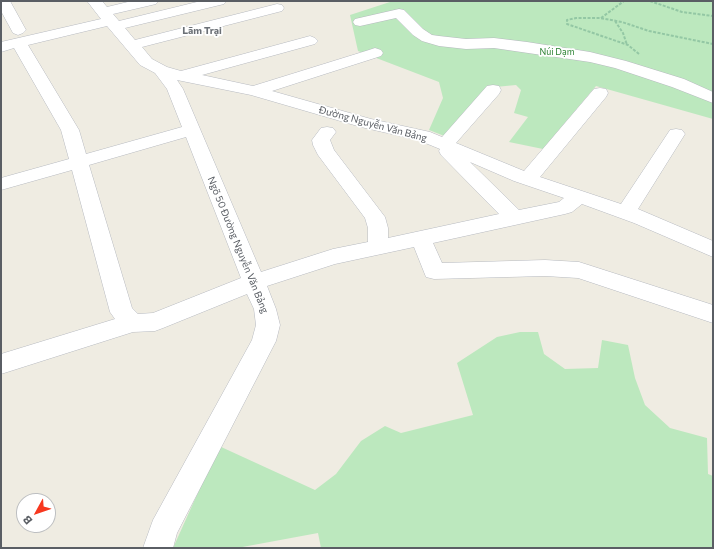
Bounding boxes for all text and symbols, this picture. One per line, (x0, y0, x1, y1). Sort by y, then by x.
district label: Lãm Trại (182, 25, 222, 37)
park label: Núi Dạm (540, 47, 574, 57)
street label: Đường Nguyễn Văn Bảng (318, 104, 428, 144)
street label: Ngõ 50 Đường Nguyễn Văn Bảng (205, 175, 271, 315)
north arrow (16, 493, 56, 533)
text: B (20, 513, 35, 527)

